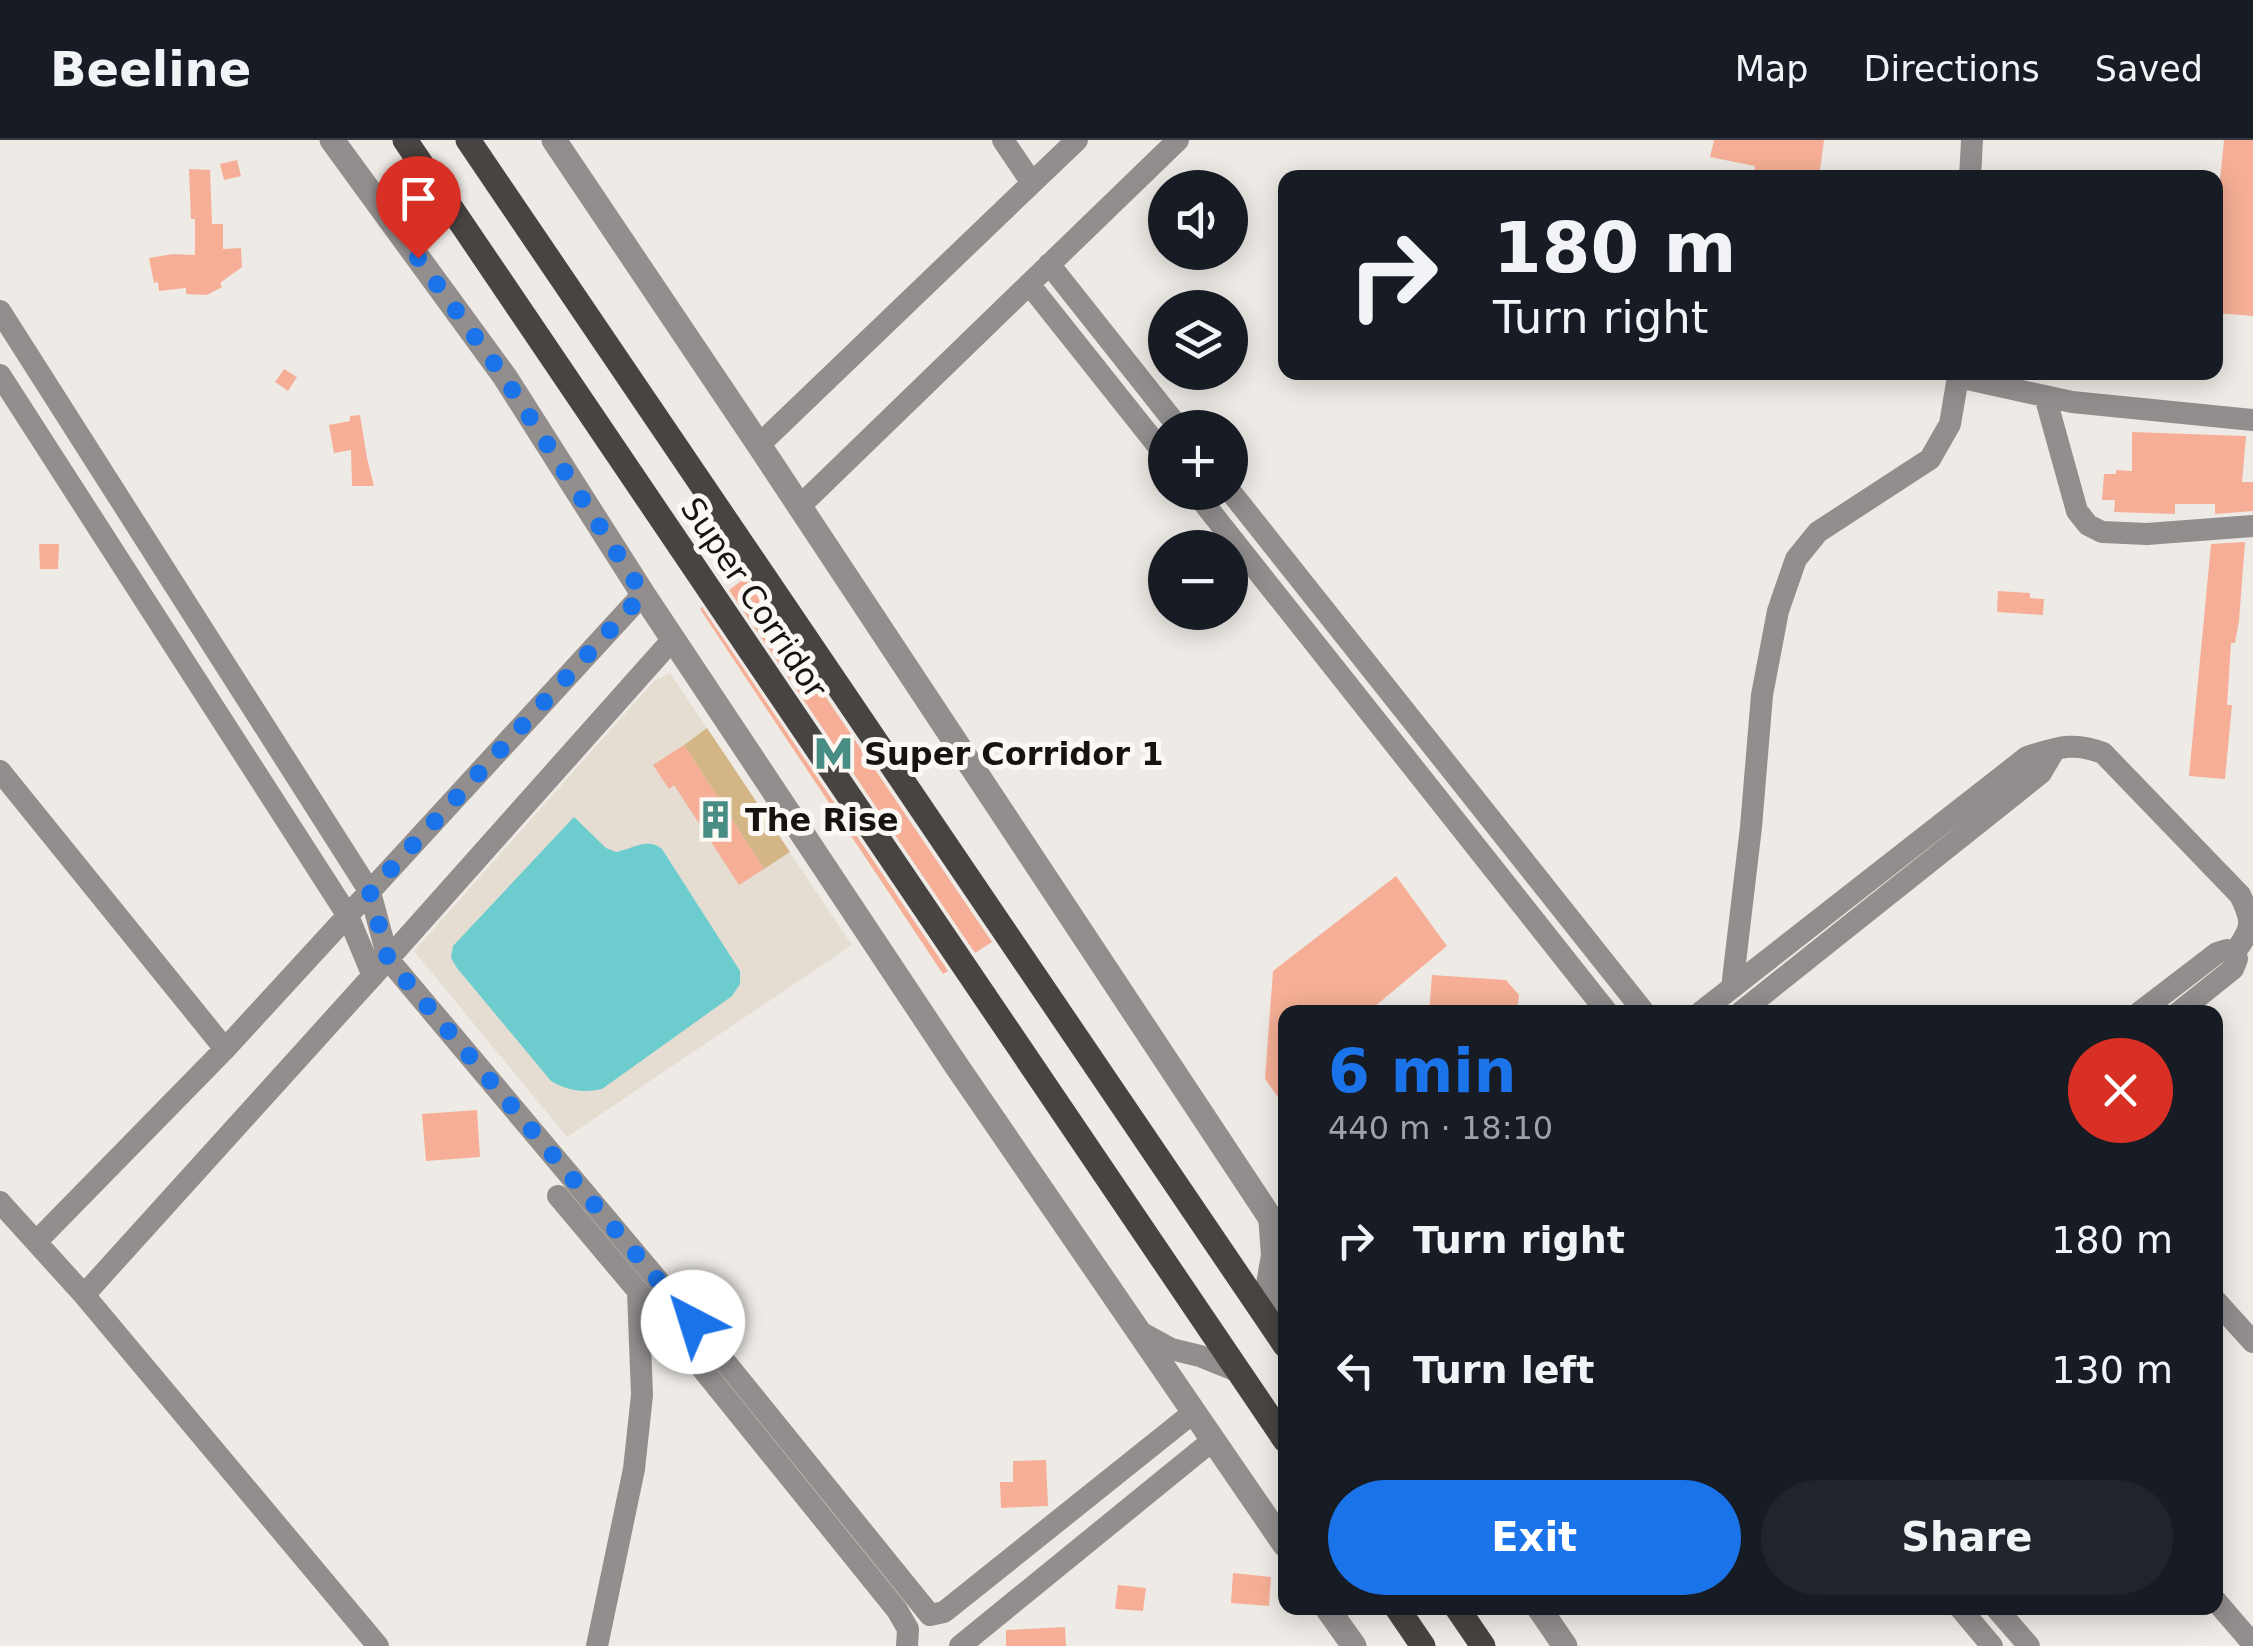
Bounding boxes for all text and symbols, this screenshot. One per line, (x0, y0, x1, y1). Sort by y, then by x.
text: Beeline (50, 41, 251, 97)
text: Map (1735, 49, 1809, 89)
text: Directions (1864, 49, 2040, 89)
text: Saved (2095, 49, 2203, 89)
pin (376, 156, 461, 259)
map controls (1148, 170, 1248, 630)
button: sound (1148, 170, 1248, 270)
icon: arrive (391, 171, 446, 226)
text: 180 m (1493, 207, 1736, 289)
icon: right (1328, 210, 1458, 340)
button: layers (1148, 290, 1248, 390)
text: Turn right (1493, 291, 1708, 344)
button: + (1148, 410, 1248, 510)
street label: Super Corridor (673, 491, 836, 706)
button: − (1148, 530, 1248, 630)
metro station icon: Super Corridor 1 (813, 733, 855, 775)
place label: Super Corridor 1 (864, 735, 1163, 773)
building icon: The Rise (694, 799, 736, 841)
place label: The Rise (745, 801, 899, 839)
text: 6 min (1328, 1036, 1516, 1106)
button: close (2068, 1038, 2173, 1143)
text: 440 m · 18:10 (1328, 1109, 1553, 1147)
icon: right (1328, 1213, 1383, 1268)
text: Turn right (1413, 1218, 1625, 1262)
text: 180 m (2051, 1218, 2173, 1262)
position arrow (641, 1270, 745, 1374)
icon: left (1328, 1343, 1383, 1398)
text: Turn left (1413, 1348, 1594, 1392)
text: 130 m (2051, 1348, 2173, 1392)
button: Exit (1328, 1480, 1741, 1595)
button: Share (1761, 1480, 2173, 1595)

